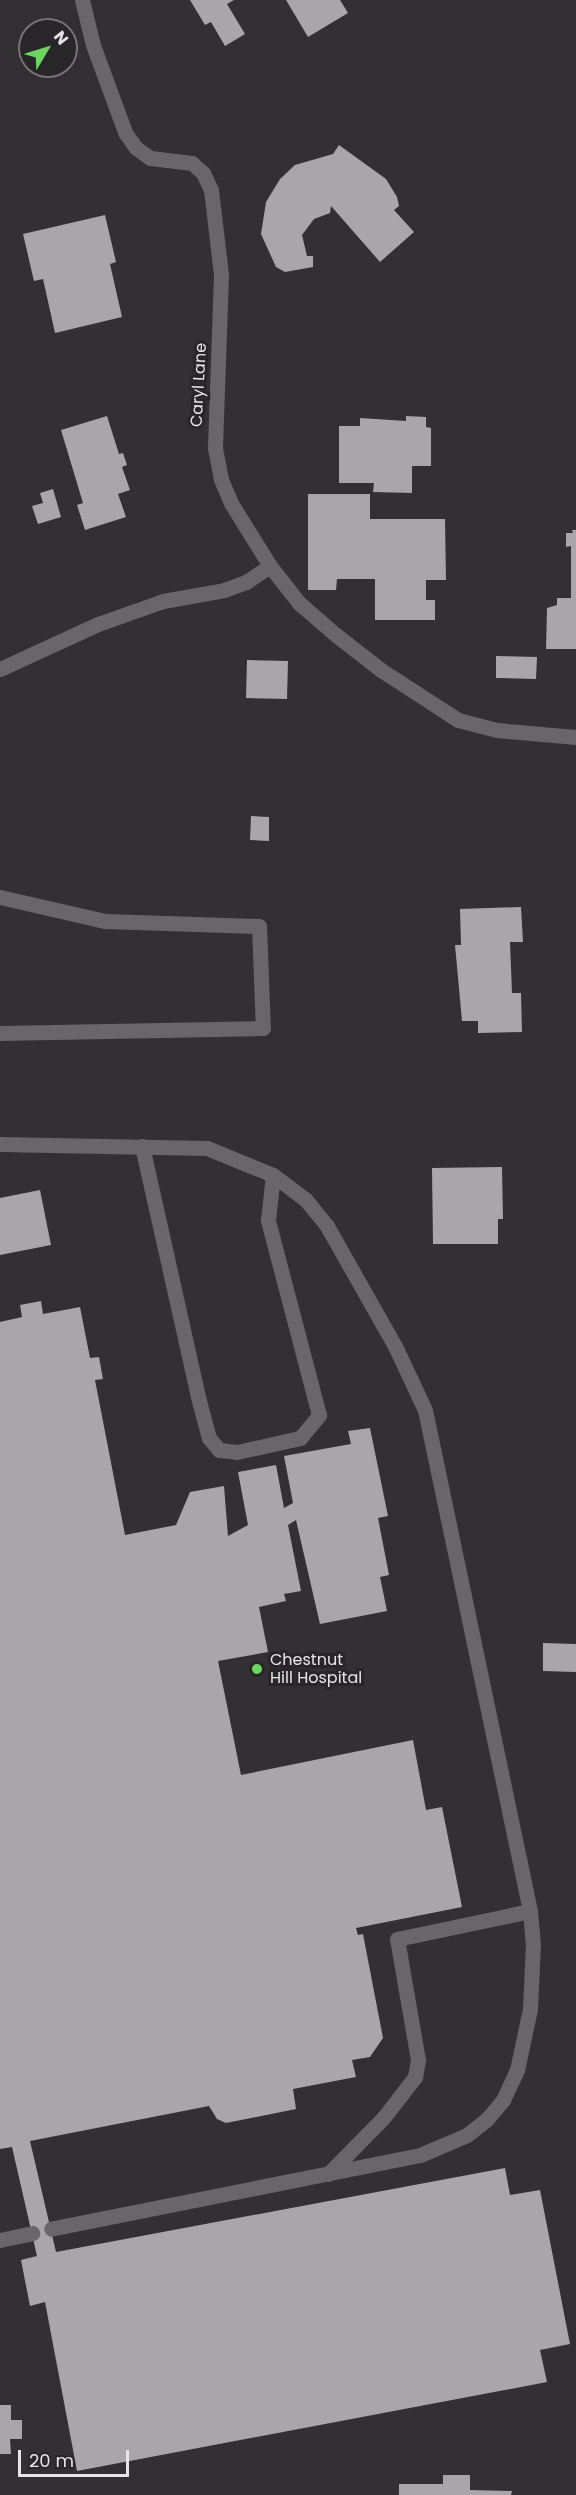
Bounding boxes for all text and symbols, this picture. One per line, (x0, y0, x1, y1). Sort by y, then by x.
north arrow (18, 18, 78, 78)
text: N (48, 26, 74, 50)
street label: Caryl Lane (187, 342, 211, 428)
place label: Chestnut Hill Hospital (270, 1650, 362, 1688)
marker: Chestnut Hill Hospital (248, 1660, 266, 1678)
scale bar (21, 2438, 132, 2476)
text: 20 m (29, 2448, 74, 2473)

